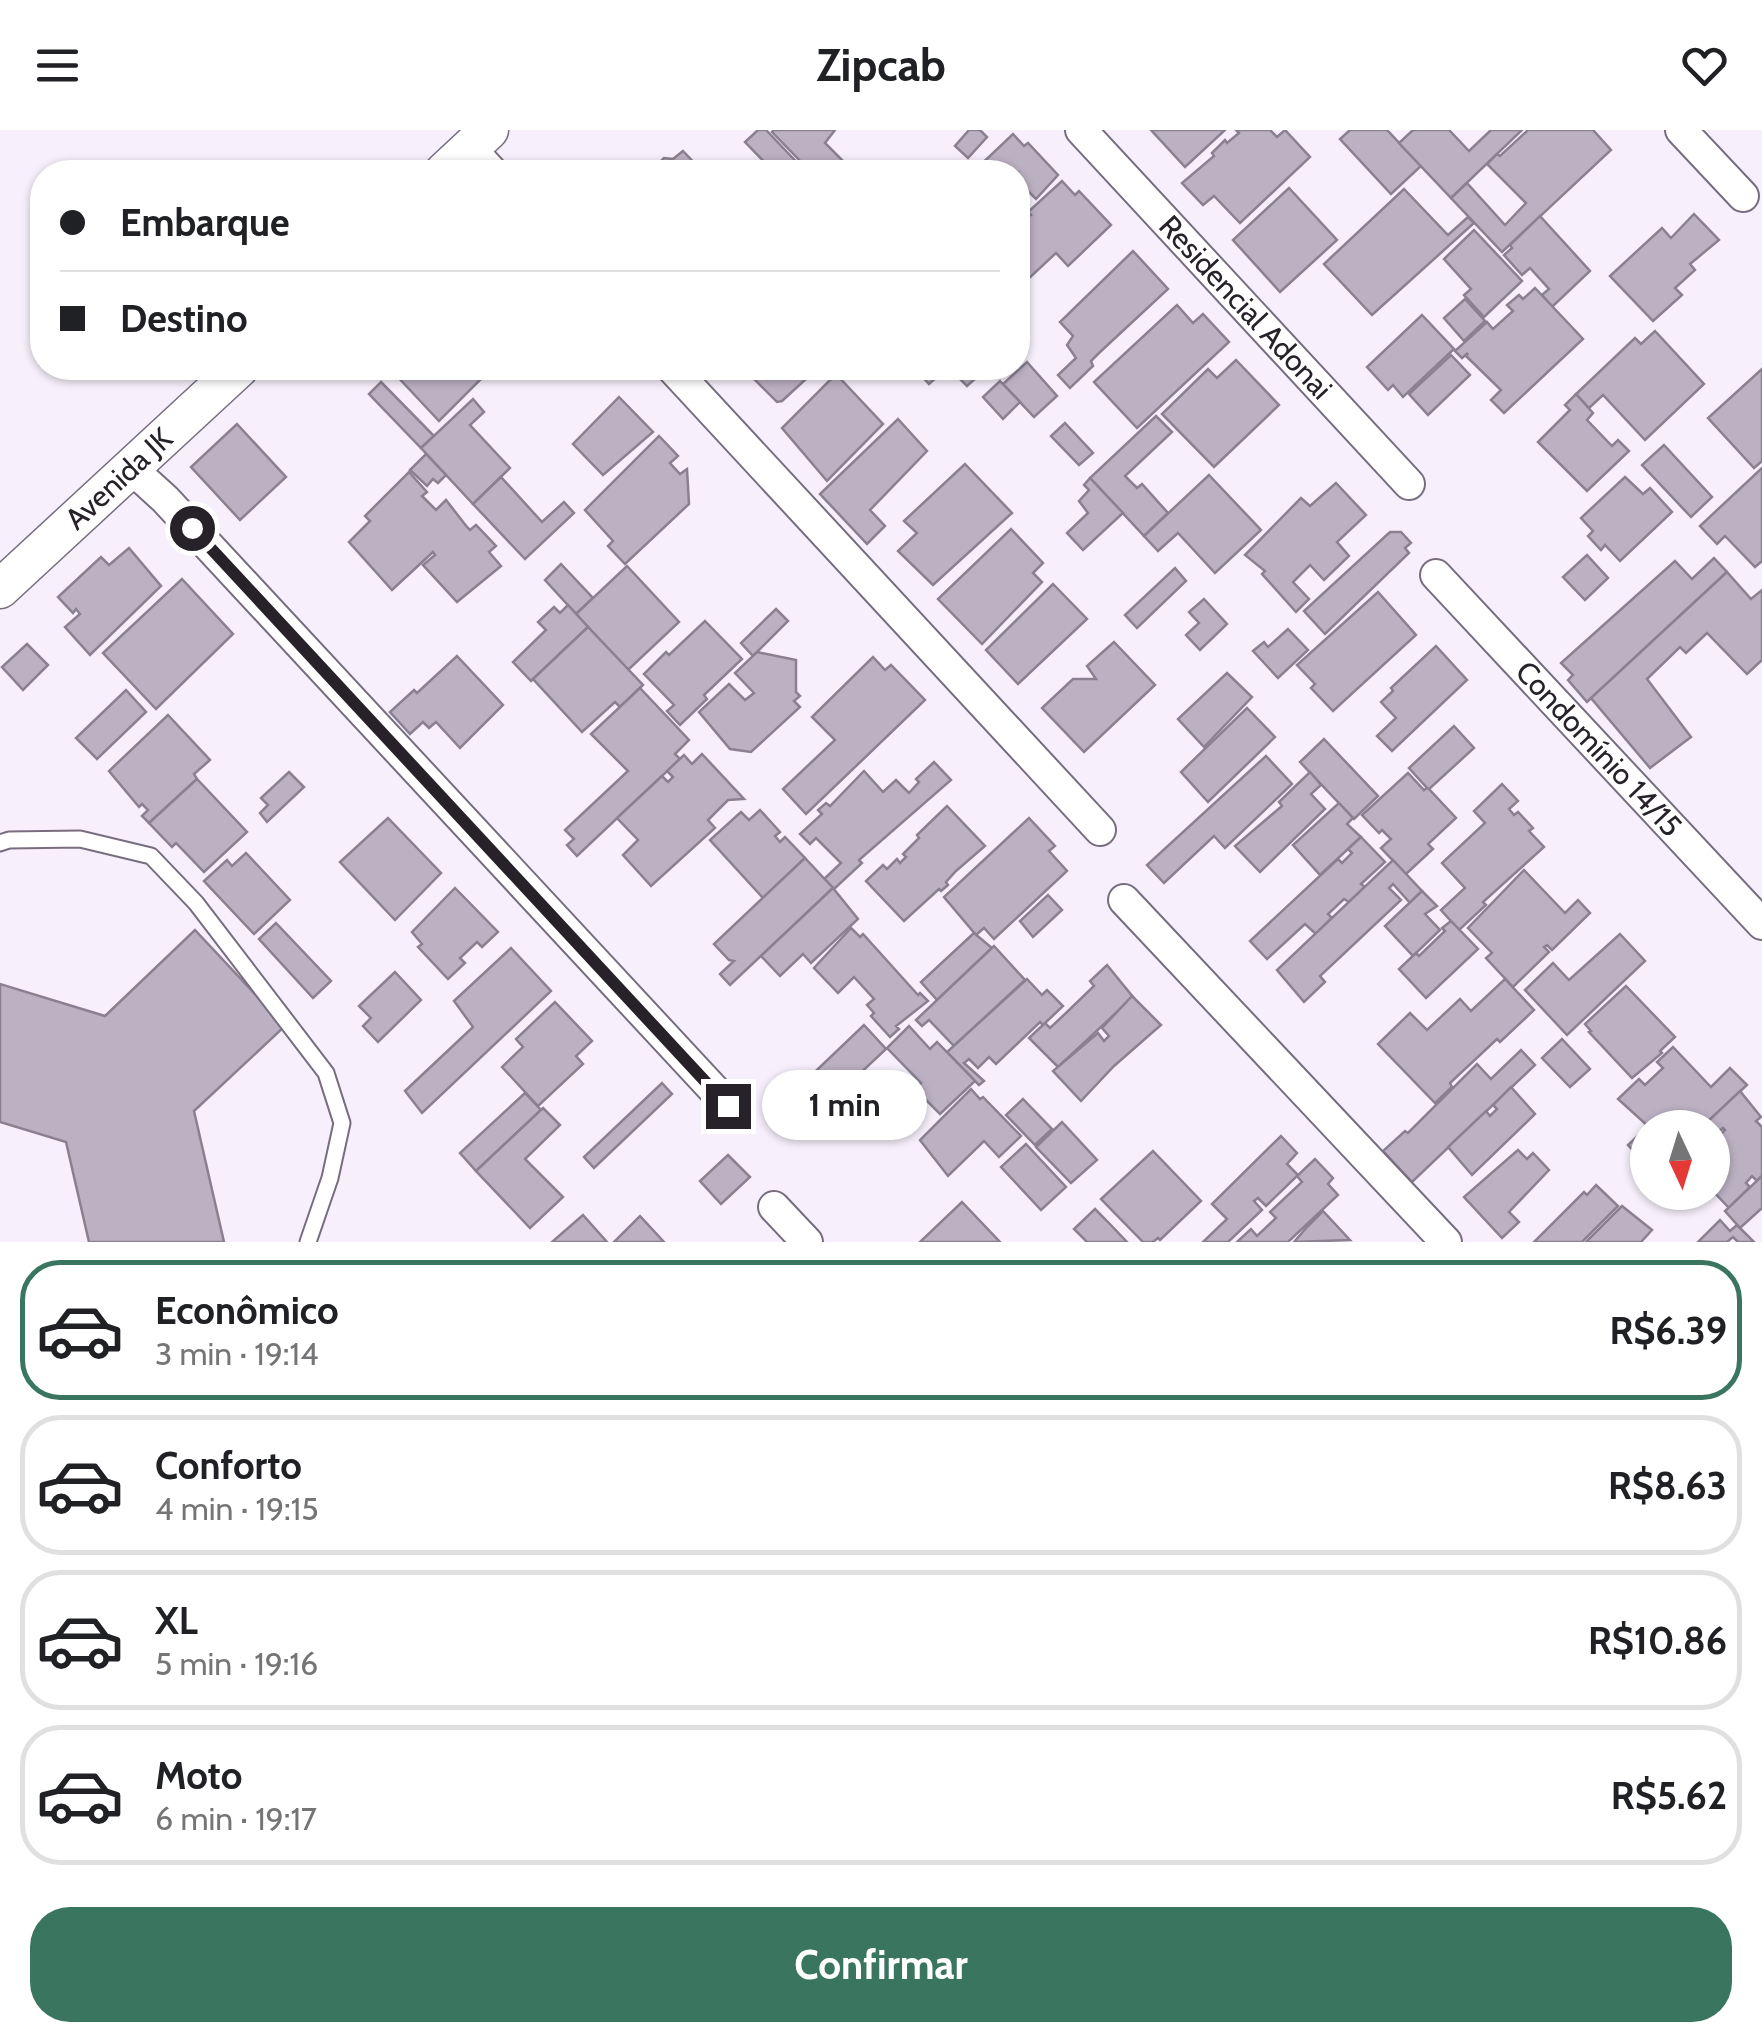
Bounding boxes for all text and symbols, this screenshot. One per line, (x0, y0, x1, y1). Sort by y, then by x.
icon: menu (30, 38, 85, 93)
text: Zipcab (816, 38, 946, 92)
icon: heart (1677, 38, 1732, 93)
text: Embarque (120, 199, 290, 246)
street label: Residencial Adonai (1152, 207, 1340, 407)
text: Destino (120, 295, 248, 342)
street label: Avenida JK (57, 420, 180, 537)
route start (170, 506, 215, 551)
street label: Condomínio 14/15 (1508, 653, 1690, 844)
callout: 1 min (763, 1071, 928, 1141)
route end (706, 1084, 751, 1129)
text: 1 min (808, 1085, 881, 1124)
north arrow (1630, 1110, 1730, 1210)
map controls (1630, 1110, 1730, 1210)
icon: car (35, 1285, 125, 1375)
text: Econômico (155, 1287, 339, 1334)
text: R$6.39 (1610, 1307, 1727, 1354)
text: 3 min · 19:14 (155, 1334, 318, 1373)
icon: car (35, 1440, 125, 1530)
text: Conforto (155, 1442, 302, 1489)
text: R$8.63 (1608, 1462, 1727, 1509)
text: 4 min · 19:15 (155, 1489, 318, 1528)
icon: car (35, 1595, 125, 1685)
text: XL (155, 1597, 198, 1644)
text: R$10.86 (1588, 1617, 1727, 1664)
text: 5 min · 19:16 (155, 1644, 318, 1683)
icon: car (35, 1750, 125, 1840)
text: Moto (155, 1752, 242, 1799)
text: R$5.62 (1611, 1772, 1727, 1819)
text: 6 min · 19:17 (155, 1799, 317, 1838)
button: Confirmar (30, 1907, 1732, 2022)

